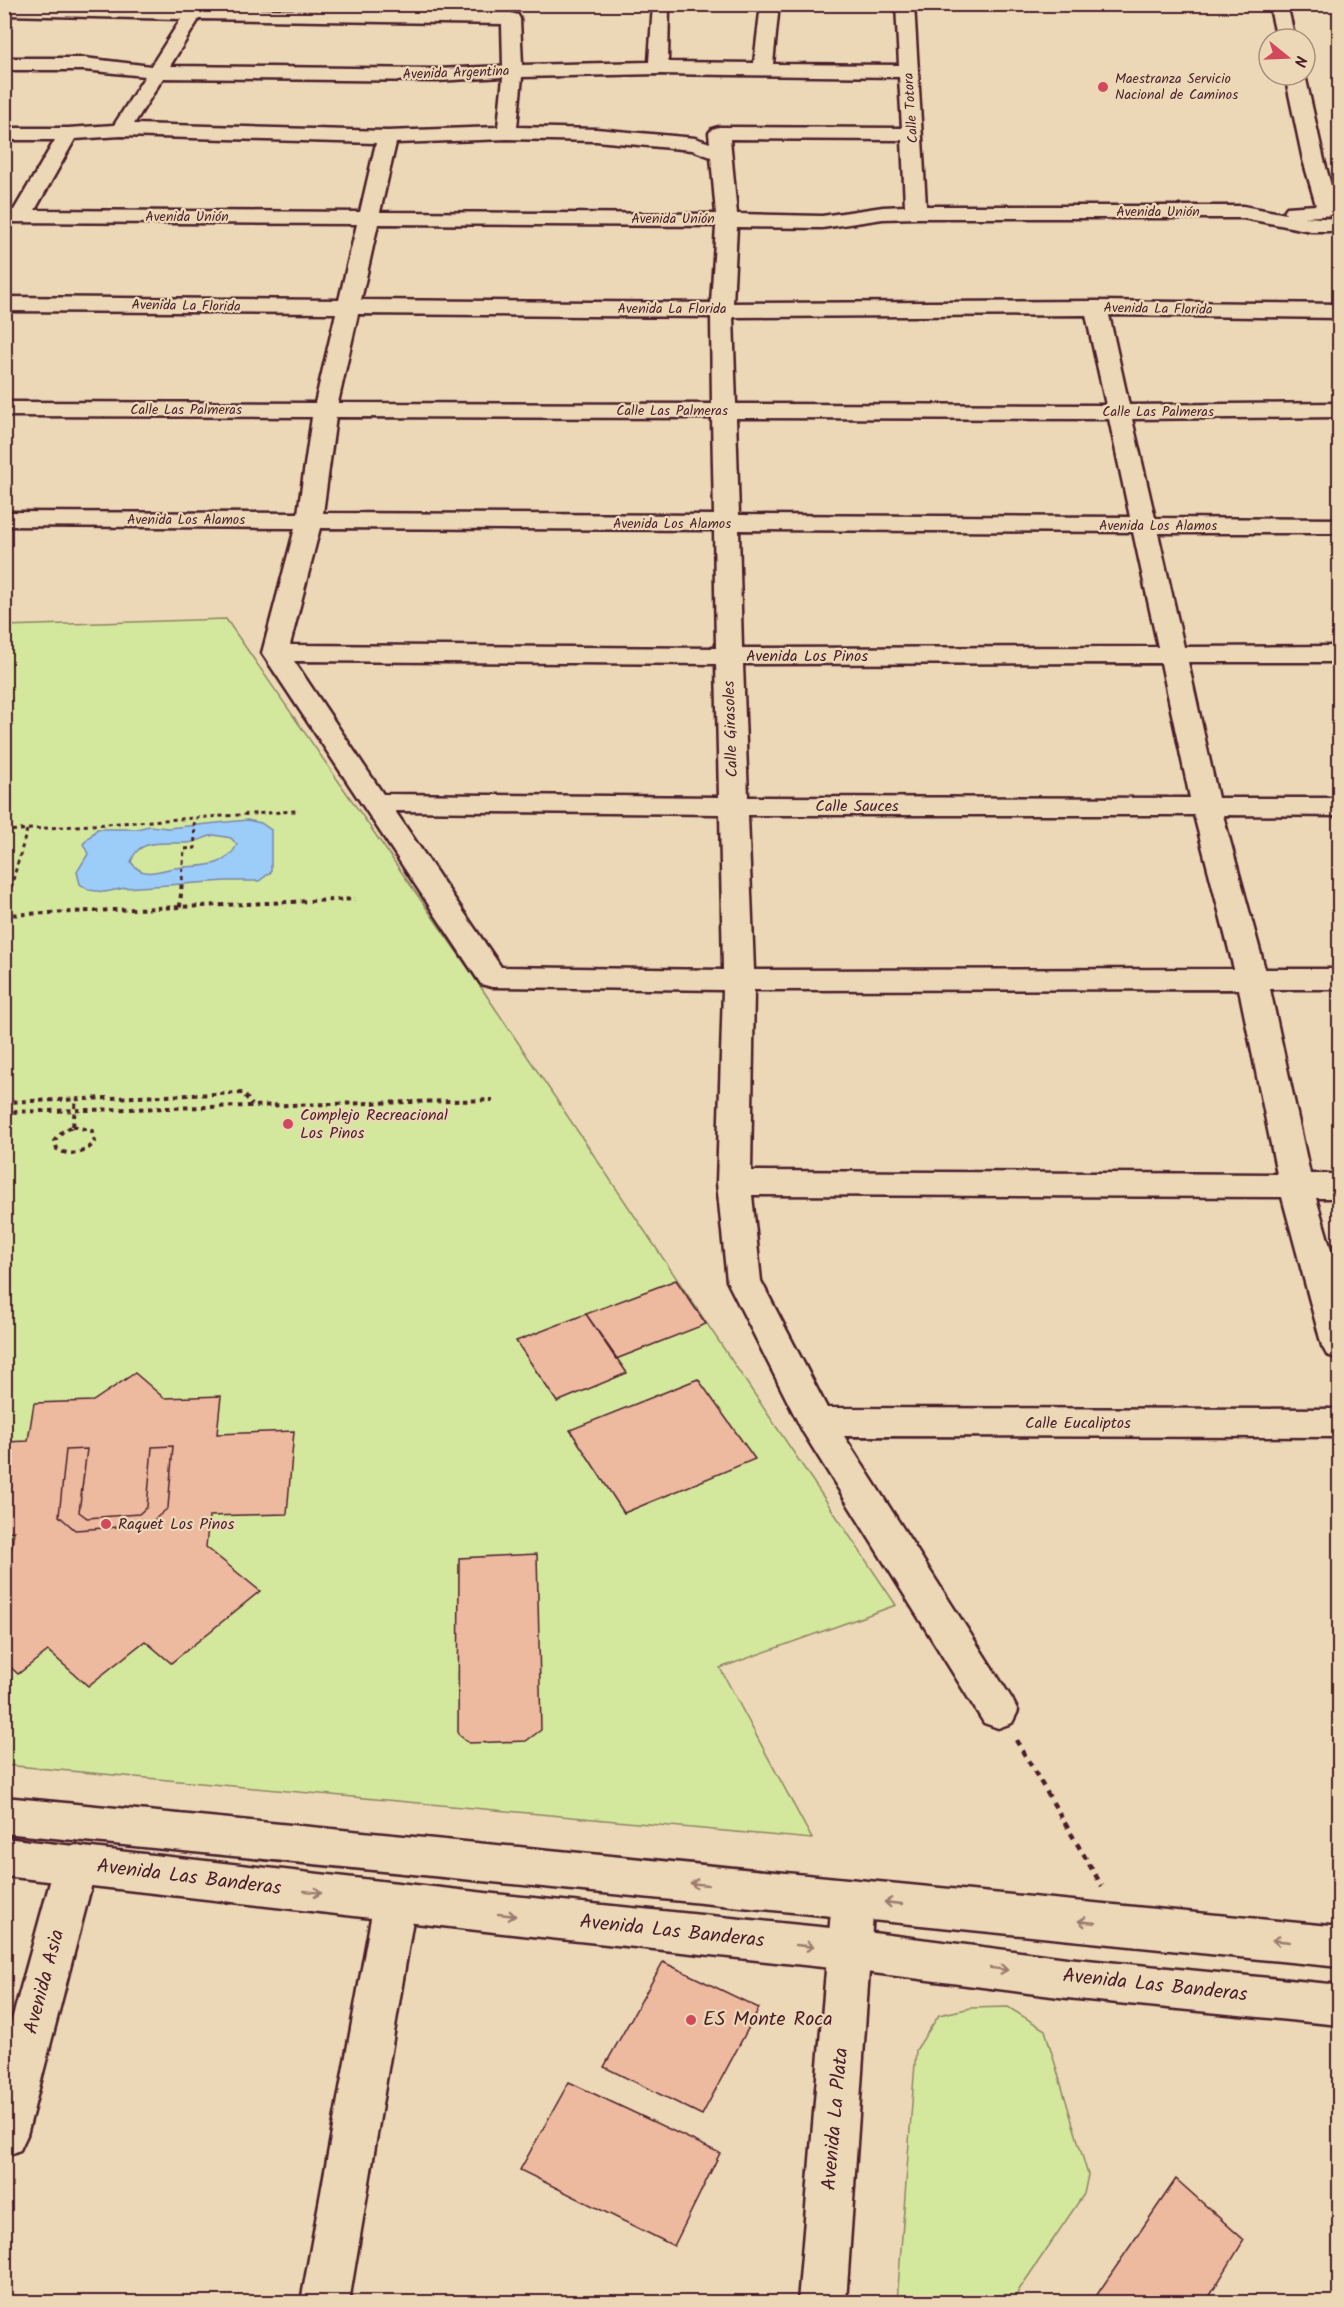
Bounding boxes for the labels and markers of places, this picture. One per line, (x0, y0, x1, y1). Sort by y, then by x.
place label: Maestranza Servicio Nacional de Caminos (1115, 68, 1238, 106)
marker: Maestranza Servicio Nacional de Caminos (1096, 80, 1110, 94)
place label: Complejo Recreacional Los Pinos (300, 1103, 448, 1146)
marker: Complejo Recreacional Los Pinos (281, 1117, 295, 1131)
place label: Raquet Los Pinos (118, 1512, 234, 1537)
marker: Raquet Los Pinos (99, 1517, 113, 1531)
place label: ES Monte Roca (703, 2004, 833, 2036)
marker: ES Monte Roca (684, 2013, 698, 2027)

